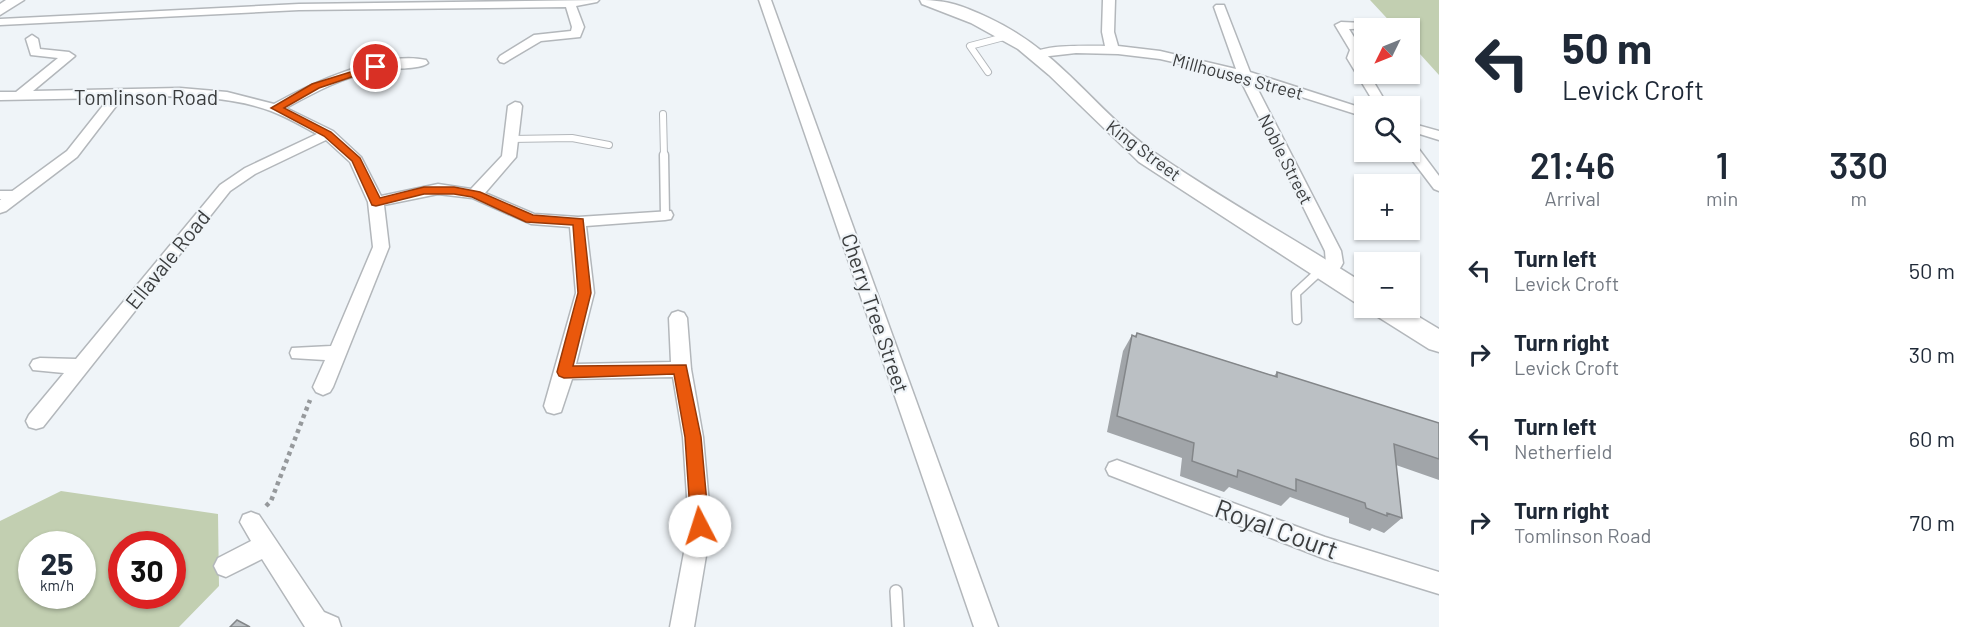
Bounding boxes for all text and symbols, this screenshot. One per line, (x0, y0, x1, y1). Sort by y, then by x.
north arrow (1354, 18, 1420, 84)
map controls (1354, 18, 1420, 318)
text: 50 m (1562, 22, 1652, 72)
icon: left (1463, 24, 1541, 102)
pin (350, 41, 401, 92)
street label: Millhouses Street (1170, 48, 1306, 104)
icon: arrive (359, 50, 392, 83)
text: Levick Croft (1562, 73, 1704, 105)
street label: Tomlinson Road (74, 84, 218, 109)
button: search (1354, 96, 1420, 162)
street label: Noble Street (1254, 110, 1318, 208)
street label: King Street (1102, 115, 1186, 185)
text: 21:46 (1530, 143, 1615, 186)
text: 1 (1716, 143, 1729, 186)
text: 330 (1829, 143, 1888, 186)
button: + (1354, 174, 1420, 240)
text: Arrival (1545, 186, 1600, 210)
text: min (1706, 186, 1738, 210)
text: m (1850, 186, 1867, 210)
street label: Ellavale Road (119, 204, 215, 314)
street label: Cherry Tree Street (837, 230, 915, 396)
text: Turn left (1514, 245, 1597, 271)
button: − (1354, 252, 1420, 318)
icon: left (1463, 254, 1496, 287)
text: 50 m (1909, 257, 1955, 283)
text: Levick Croft (1514, 271, 1619, 295)
text: Turn right (1514, 329, 1609, 355)
icon: right (1463, 338, 1496, 371)
text: 30 m (1909, 341, 1955, 367)
text: Levick Croft (1514, 355, 1619, 379)
text: Turn left (1514, 413, 1597, 439)
icon: left (1463, 422, 1496, 455)
text: 60 m (1909, 425, 1955, 451)
text: Netherfield (1514, 439, 1612, 463)
street label: Royal Court (1211, 491, 1343, 565)
position arrow (668, 494, 732, 558)
text: Turn right (1514, 497, 1609, 523)
icon: right (1463, 506, 1496, 539)
text: 70 m (1910, 509, 1955, 535)
text: Tomlinson Road (1514, 523, 1651, 547)
speed limit sign: 30 (108, 531, 186, 609)
text: 25 (41, 545, 73, 581)
text: km/h (40, 576, 74, 594)

